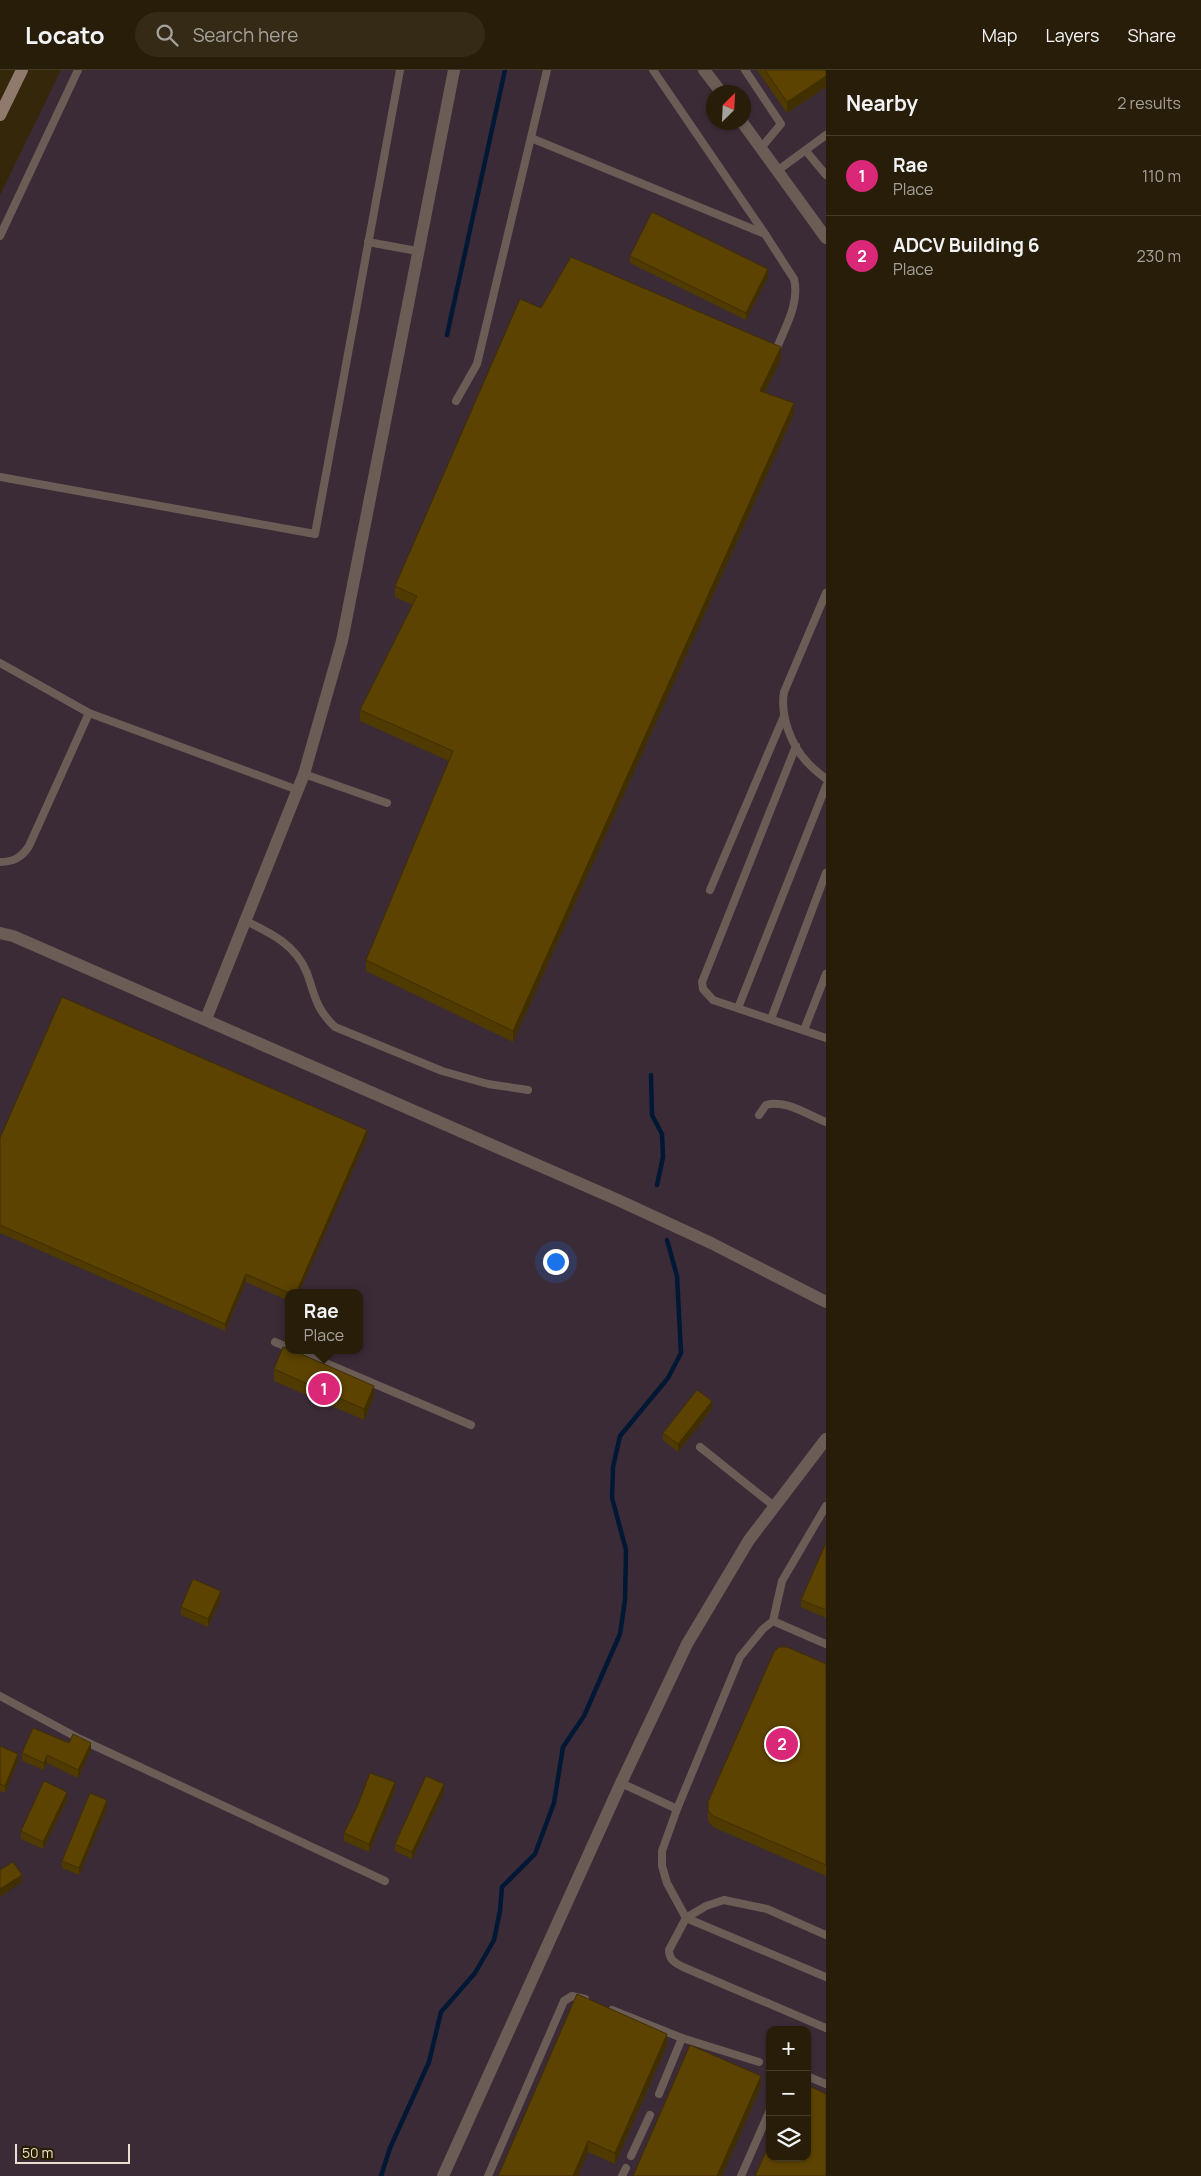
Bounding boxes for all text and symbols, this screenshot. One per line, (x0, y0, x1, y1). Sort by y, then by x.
search box (135, 12, 485, 57)
text: Locato (25, 18, 105, 51)
icon: search (153, 21, 181, 49)
text: Search here (193, 22, 298, 48)
text: Map (982, 23, 1017, 47)
text: Layers (1045, 23, 1099, 47)
text: Share (1127, 23, 1176, 47)
north arrow (706, 85, 751, 130)
text: Nearby (846, 89, 918, 117)
text: 2 results (1117, 92, 1181, 114)
text: Rae (893, 152, 928, 178)
text: 1 (858, 165, 866, 187)
text: 110 m (1142, 165, 1181, 187)
text: Place (893, 178, 933, 200)
text: ADCV Building 6 (893, 232, 1039, 258)
text: 2 (857, 245, 867, 267)
text: 230 m (1137, 245, 1181, 267)
text: Place (893, 258, 933, 280)
your location (543, 1249, 569, 1275)
popup (285, 1289, 363, 1354)
text: Rae (304, 1298, 339, 1324)
text: Place (304, 1324, 344, 1346)
pin: 1 (308, 1370, 340, 1408)
pin: 2 (766, 1725, 798, 1763)
map controls (766, 2026, 811, 2161)
button: + (766, 2026, 811, 2071)
button: − (766, 2071, 811, 2116)
button: layers (766, 2116, 811, 2161)
scale bar (15, 2141, 130, 2164)
text: 50 m (22, 2143, 53, 2162)

